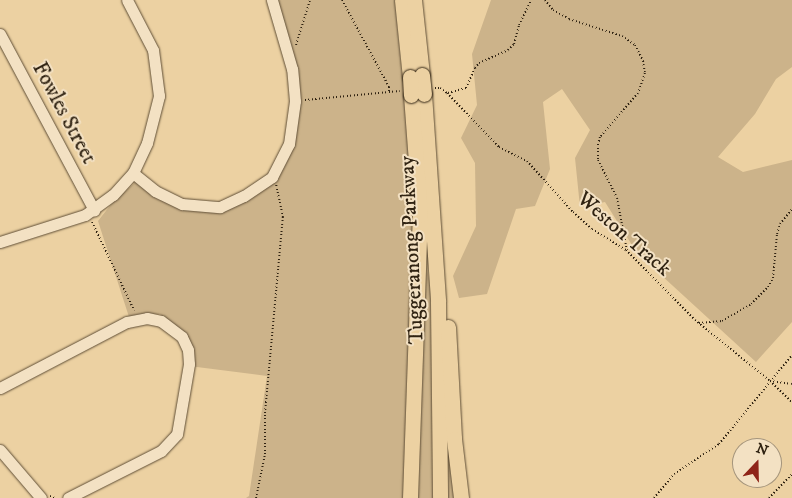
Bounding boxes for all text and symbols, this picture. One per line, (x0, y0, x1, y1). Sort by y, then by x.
street label: Fowles Street (27, 58, 101, 168)
street label: Tuggeranong Parkway (394, 155, 430, 345)
street label: Weston Track (572, 186, 676, 282)
north arrow (732, 438, 782, 488)
text: N (753, 439, 771, 460)

